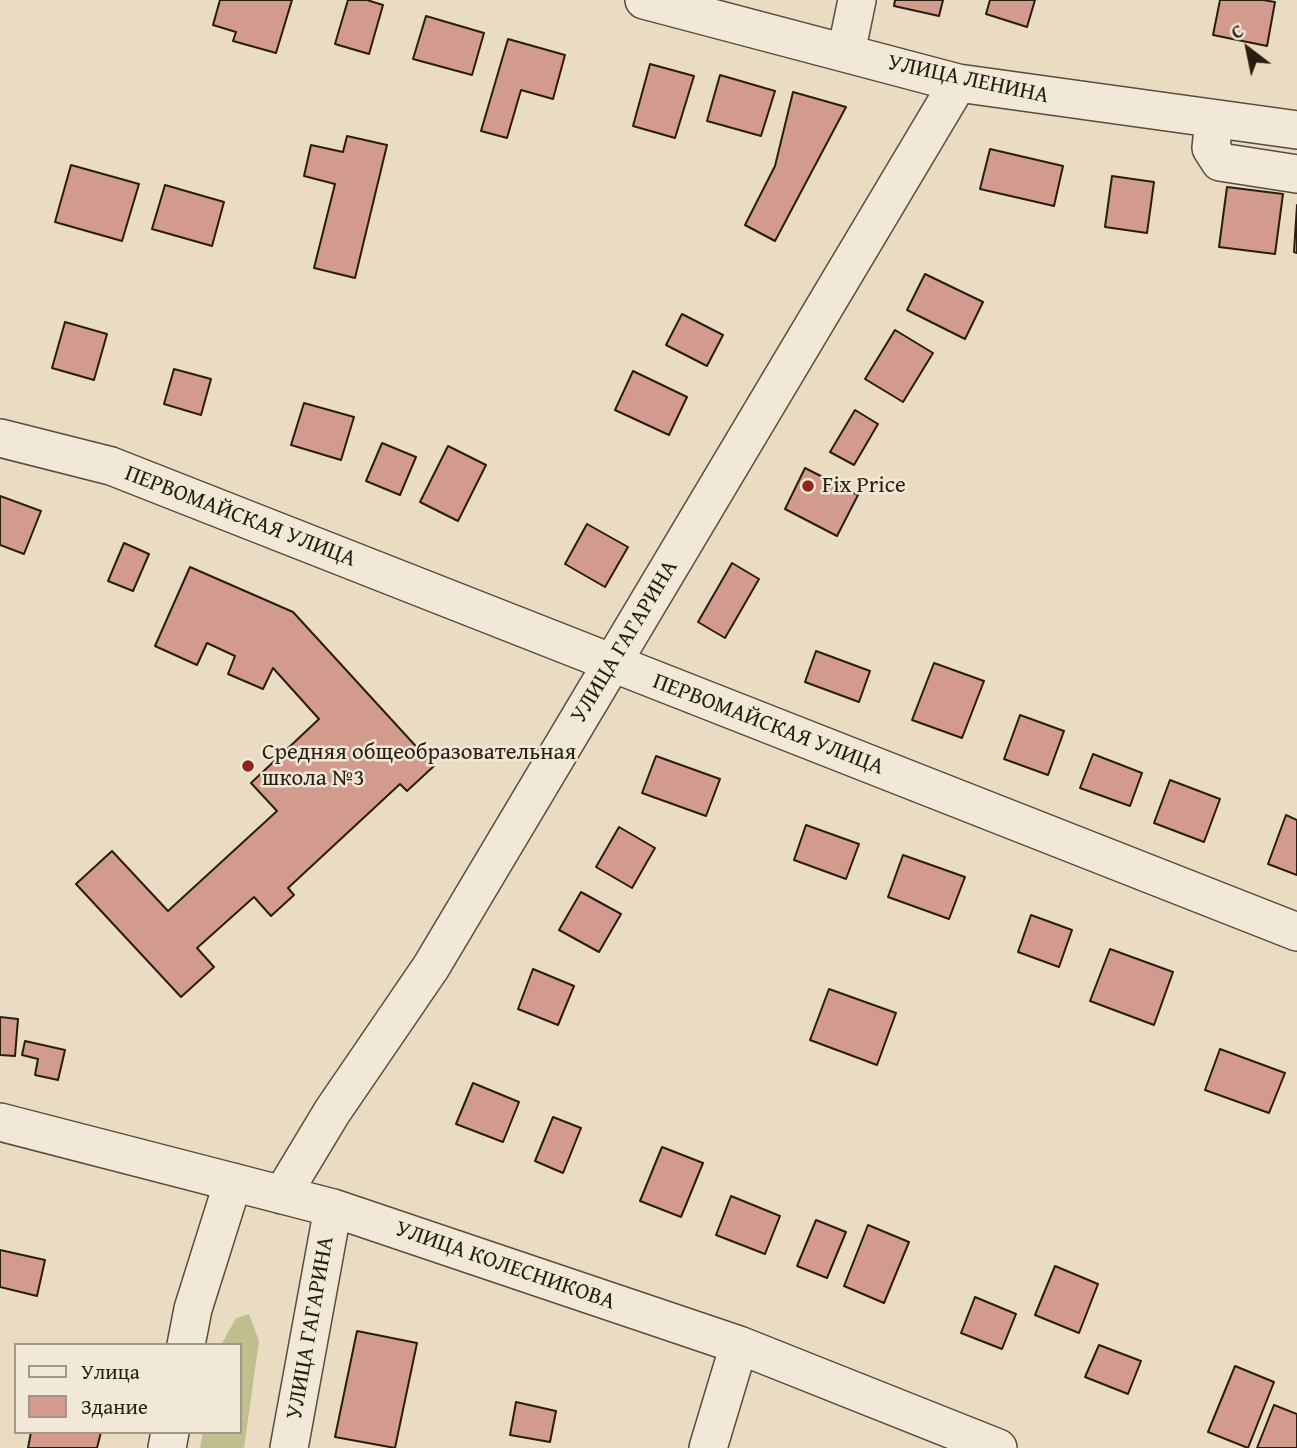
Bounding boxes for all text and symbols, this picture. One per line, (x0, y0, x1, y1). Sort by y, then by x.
north arrow (1213, 14, 1283, 84)
text: С (1225, 16, 1249, 46)
street label: УЛИЦА ЛЕНИНА (885, 49, 1051, 111)
street label: ПЕРВОМАЙСКАЯ УЛИЦА (121, 460, 359, 574)
place label: Fix Price (822, 472, 906, 500)
marker: Fix Price (800, 478, 816, 494)
street label: УЛИЦА ГАГАРИНА (565, 555, 685, 729)
street label: ПЕРВОМАЙСКАЯ УЛИЦА (649, 668, 887, 782)
place label: Средняя общеобразовательная школа №3 (262, 739, 576, 793)
marker: Средняя общеобразовательная школа №3 (240, 758, 256, 774)
street label: УЛИЦА КОЛЕСНИКОВА (391, 1215, 619, 1317)
street label: УЛИЦА ГАГАРИНА (281, 1234, 341, 1422)
legend (14, 1343, 242, 1434)
text: Улица (81, 1356, 140, 1387)
text: Здание (81, 1391, 148, 1422)

